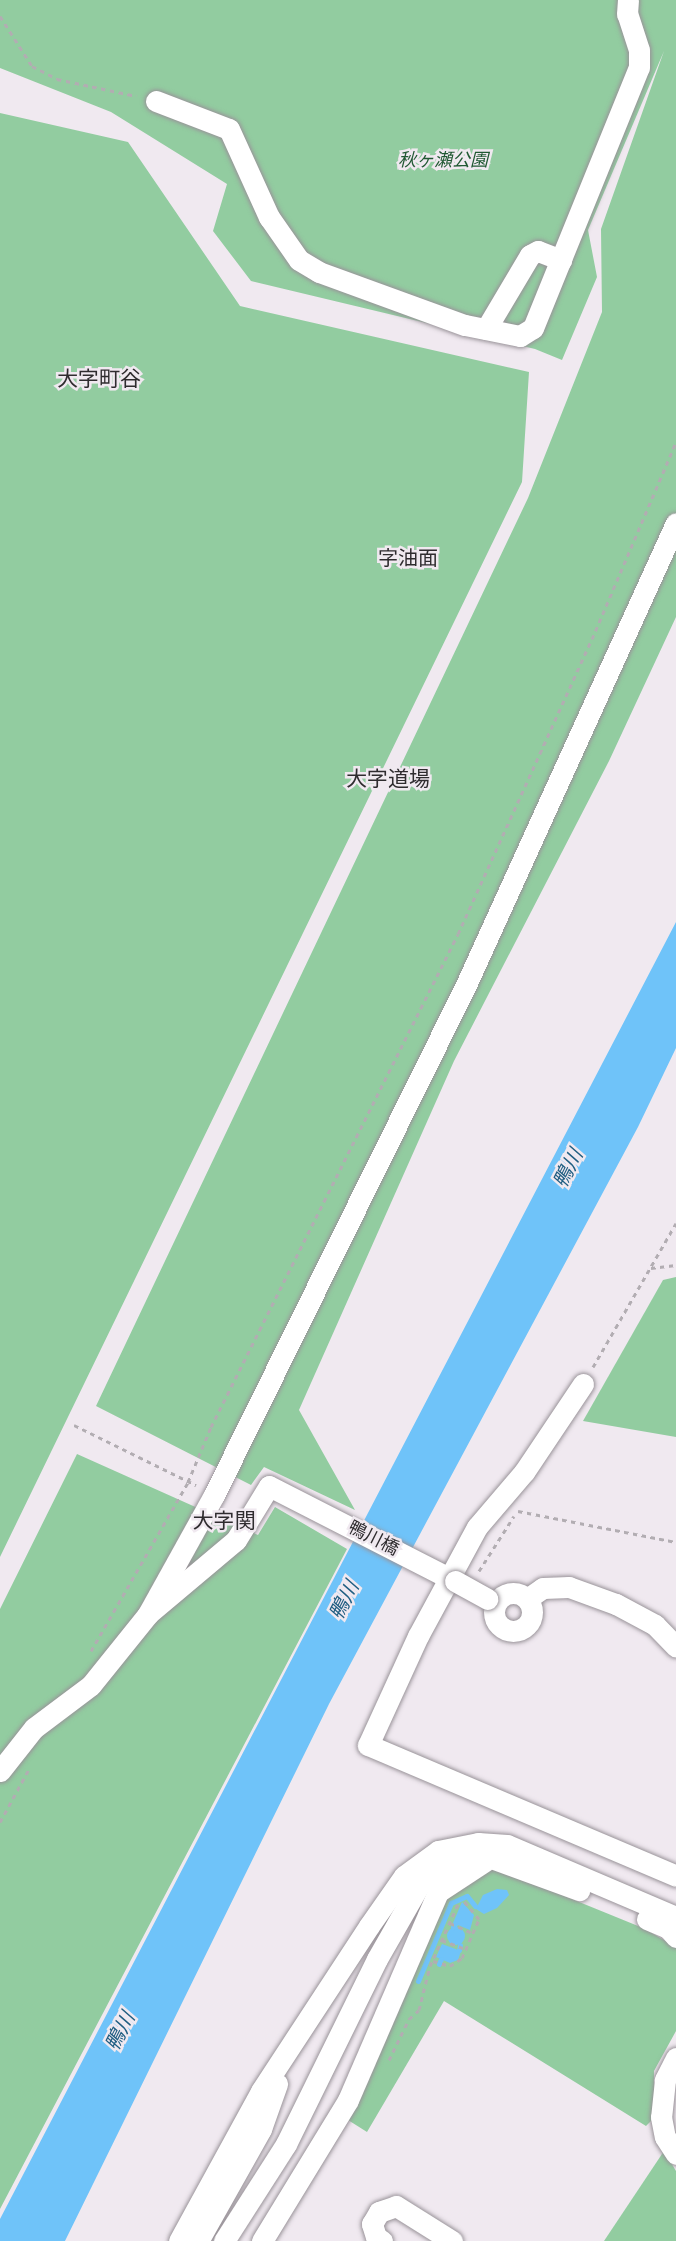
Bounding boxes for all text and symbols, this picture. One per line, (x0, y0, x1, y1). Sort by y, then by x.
park label: 秋ヶ瀬公園 (398, 150, 488, 172)
district label: 大字町谷 (57, 367, 141, 393)
district label: 字油面 (378, 547, 438, 571)
district label: 大字道場 (346, 767, 430, 793)
water label: 鴨川 (549, 1146, 589, 1192)
district label: 大字関 (193, 1509, 255, 1535)
street label: 鴨川橋 (344, 1517, 402, 1561)
water label: 鴨川 (325, 1578, 365, 1624)
water label: 鴨川 (101, 2009, 141, 2055)

